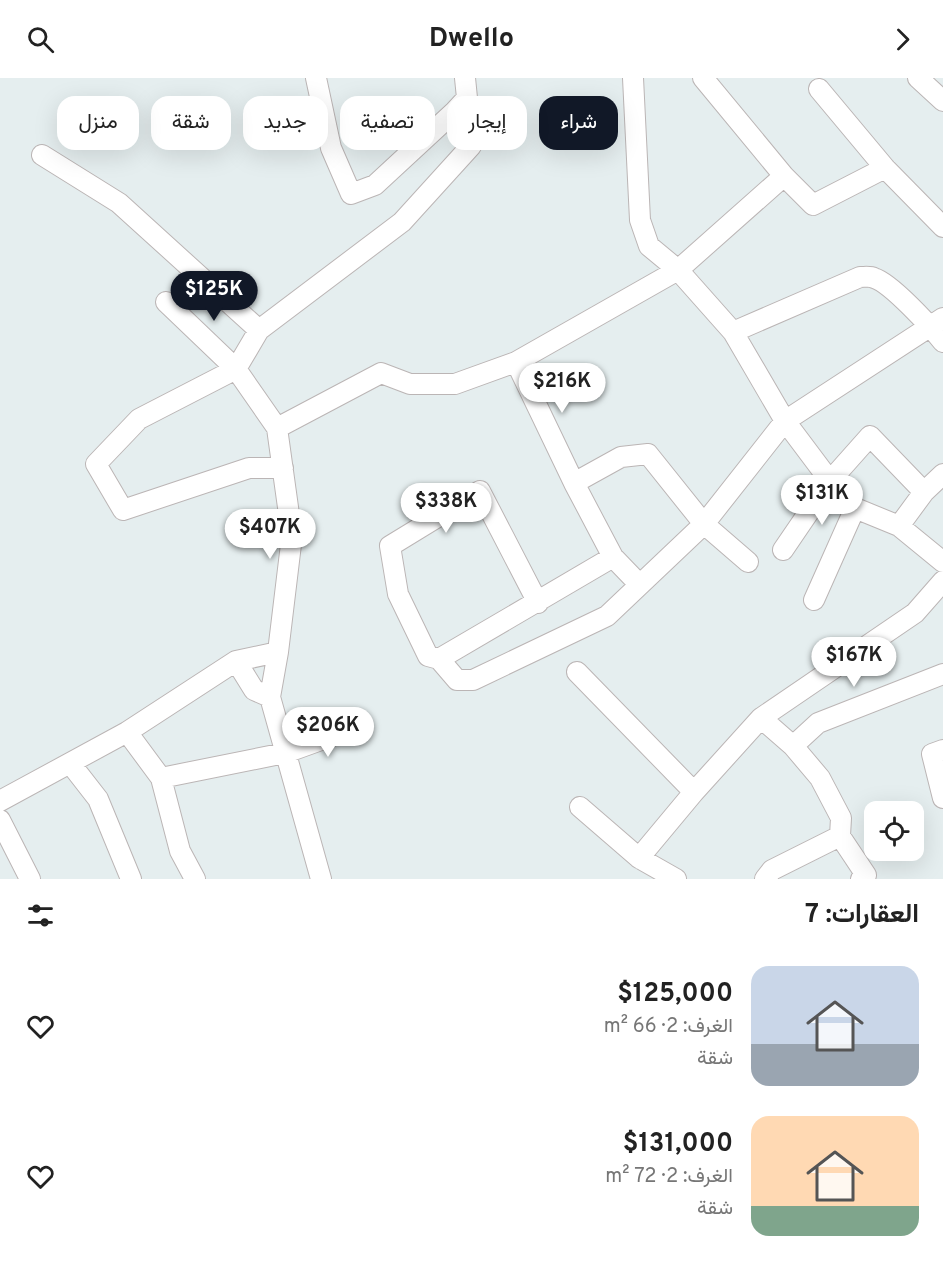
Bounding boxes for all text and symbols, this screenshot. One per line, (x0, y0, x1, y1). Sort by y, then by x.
text: Dwello (429, 22, 514, 56)
icon: search (24, 23, 57, 56)
icon: forward (886, 23, 919, 56)
chip: منزل (57, 96, 139, 150)
chip: شقة (151, 96, 231, 150)
chip: جديد (243, 96, 328, 150)
chip: تصفية (340, 96, 435, 150)
chip: إيجار (447, 96, 527, 150)
chip: شراء (539, 96, 618, 150)
pin: $125K (172, 271, 256, 322)
text: $125K (185, 277, 243, 303)
pin: $216K (520, 363, 604, 414)
text: $216K (533, 369, 591, 395)
pin: $131K (780, 475, 864, 526)
text: $131K (795, 481, 849, 507)
pin: $338K (404, 483, 488, 534)
text: $338K (415, 489, 477, 515)
pin: $407K (228, 509, 312, 560)
text: $407K (239, 515, 301, 541)
pin: $167K (812, 637, 896, 688)
text: $167K (825, 643, 883, 669)
pin: $206K (286, 707, 370, 758)
text: $206K (296, 713, 360, 739)
map controls (864, 801, 924, 861)
button: locate (864, 801, 924, 861)
icon: filters (24, 899, 57, 932)
text: العقارات: 7 (805, 899, 919, 932)
text: $125,000 (617, 978, 733, 1011)
icon: home (799, 990, 871, 1062)
icon: heart (24, 1010, 57, 1043)
text: الغرف: 2 · 66 m² (604, 1014, 733, 1040)
text: شقة (697, 1046, 733, 1072)
text: $131,000 (623, 1128, 733, 1161)
icon: home (799, 1140, 871, 1212)
icon: heart (24, 1160, 57, 1193)
text: الغرف: 2 · 72 m² (605, 1164, 733, 1190)
text: شقة (697, 1196, 733, 1222)

